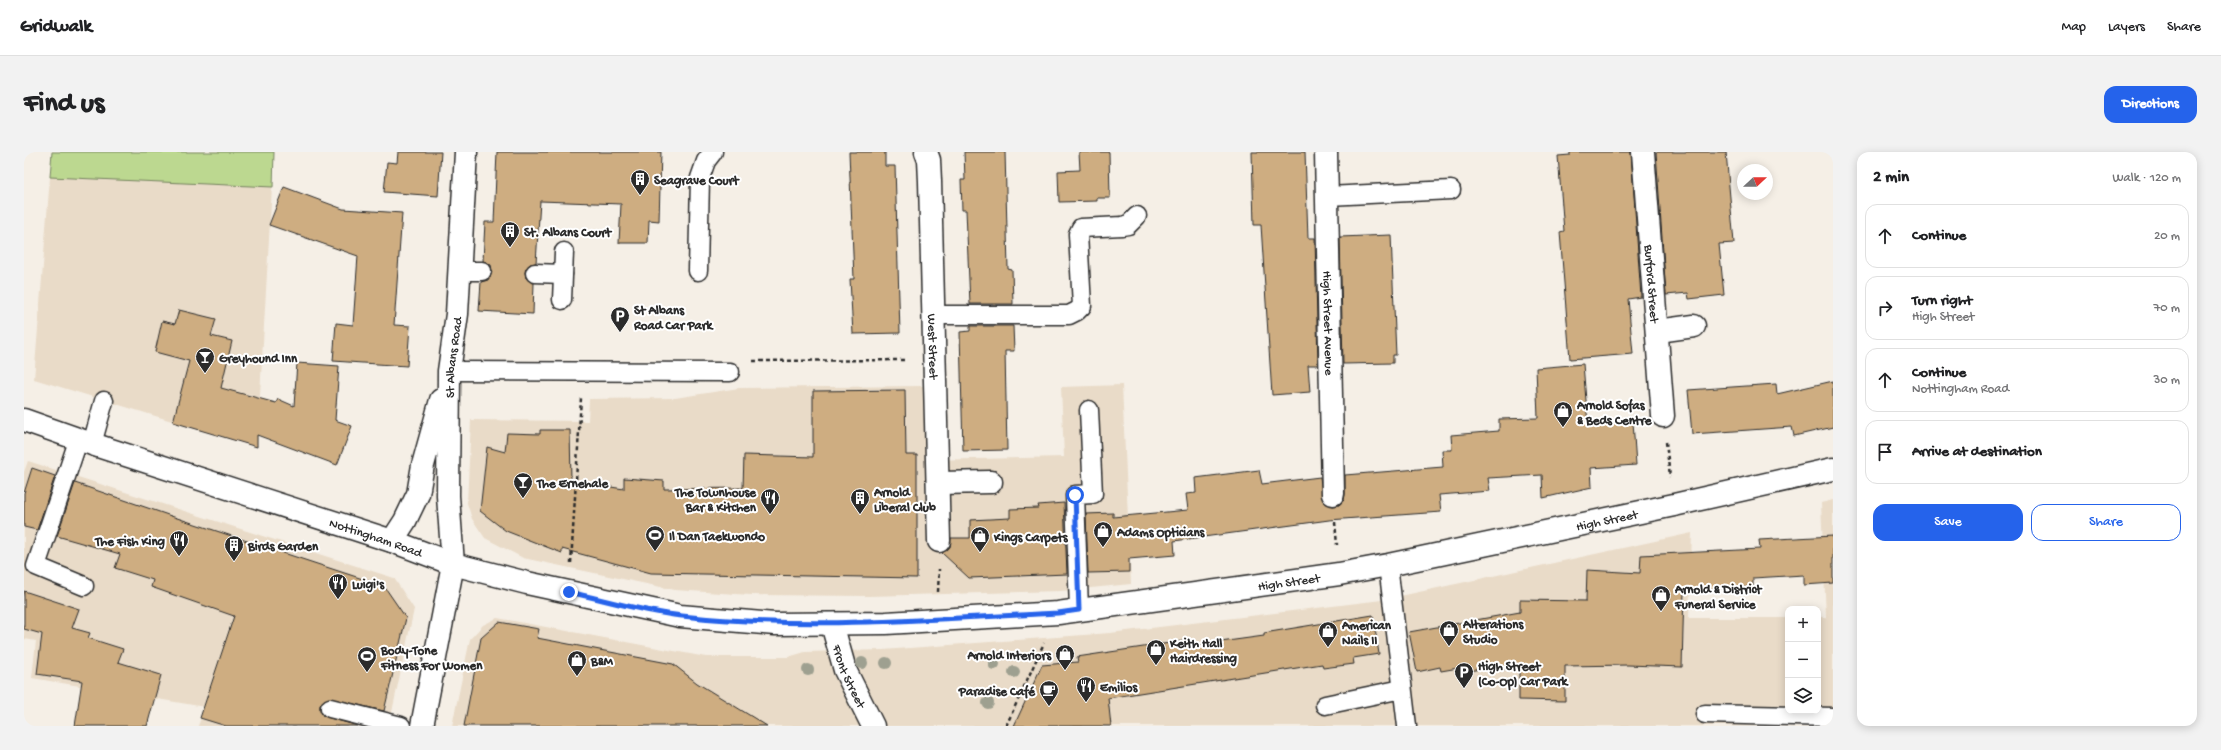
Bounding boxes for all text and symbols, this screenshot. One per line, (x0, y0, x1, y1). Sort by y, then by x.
text: Gridwalk (20, 16, 92, 39)
text: Map (2062, 19, 2086, 36)
text: Layers (2108, 19, 2145, 36)
text: Share (2167, 19, 2201, 36)
button: Directions (2104, 86, 2197, 123)
text: Find us (24, 88, 104, 121)
north arrow (1737, 164, 1773, 200)
building icon: Seagrave Court (629, 168, 651, 196)
text: 2 min (1873, 168, 1909, 188)
text: Walk · 120 m (2113, 171, 2181, 186)
place label: Seagrave Court (654, 174, 740, 189)
building icon: St. Albans Court (499, 220, 521, 248)
icon: ahead (1874, 225, 1896, 247)
place label: St. Albans Court (524, 226, 613, 241)
text: Continue (1912, 227, 1966, 245)
text: 20 m (2154, 229, 2180, 244)
street label: Burford Street (1640, 243, 1661, 325)
street label: High Street Avenue (1318, 271, 1336, 376)
text: Turn right (1912, 292, 1972, 310)
icon: right (1874, 297, 1896, 319)
text: 70 m (2154, 301, 2180, 316)
place label: St Albans Road Car Park (633, 304, 714, 334)
parking icon: St Albans Road Car Park (609, 305, 631, 333)
text: High Street (1912, 310, 1974, 325)
street label: West Street (923, 313, 940, 381)
street label: St Albans Road (444, 315, 467, 398)
bar icon: Greyhound Inn (194, 346, 216, 374)
place label: Greyhound Inn (219, 352, 298, 367)
text: Continue (1912, 364, 1966, 382)
icon: ahead (1874, 369, 1896, 391)
text: 30 m (2154, 373, 2180, 388)
text: Nottingham Road (1912, 382, 2009, 397)
place label: Arnold Sofas & Beds Centre (1576, 398, 1653, 429)
shop icon: Arnold Sofas & Beds Centre (1552, 400, 1574, 428)
icon: arrive (1874, 441, 1896, 463)
text: Arrive at destination (1912, 443, 2042, 461)
bar icon: The Ernehale (512, 471, 534, 499)
place label: The Ernehale (536, 477, 609, 492)
place label: The Townhouse Bar & Kitchen (674, 486, 757, 516)
place label: Arnold Liberal Club (873, 486, 936, 516)
route start (1066, 486, 1084, 504)
restaurant icon: The Townhouse Bar & Kitchen (759, 487, 781, 515)
building icon: Arnold Liberal Club (849, 487, 871, 515)
button: Save (1873, 504, 2023, 541)
button: Share (2031, 504, 2181, 541)
street label: High Street (1575, 507, 1641, 535)
street label: Nottingham Road (327, 516, 425, 562)
shop icon: Adams Opticians (1092, 520, 1114, 548)
sports icon: Il Dan Taekwondo (644, 524, 666, 552)
shop icon: Kings Carpets (969, 525, 991, 553)
place label: Adams Opticians (1116, 526, 1206, 542)
restaurant icon: The Fish King (168, 529, 190, 557)
place label: Il Dan Taekwondo (669, 530, 765, 545)
place label: Kings Carpets (993, 531, 1069, 547)
building icon: Birds Garden (223, 534, 245, 562)
place label: The Fish King (94, 535, 166, 550)
place label: Birds Garden (247, 540, 319, 555)
restaurant icon: Luigi's (327, 572, 349, 600)
street label: High Street (1257, 572, 1323, 595)
place label: Luigi's (352, 578, 385, 593)
route end (560, 583, 578, 601)
place label: Arnold & District Funeral Service (1674, 583, 1763, 613)
shop icon: Arnold & District Funeral Service (1650, 584, 1672, 612)
map controls (1785, 606, 1821, 714)
button: + (1785, 606, 1821, 642)
place label: Alterations Studio (1462, 618, 1524, 648)
place label: American Nails II (1341, 619, 1392, 649)
shop icon: Alterations Studio (1438, 619, 1460, 647)
shop icon: American Nails II (1317, 620, 1339, 648)
place label: Keith Hall Hairdressing (1169, 637, 1238, 667)
shop icon: Keith Hall Hairdressing (1145, 638, 1167, 666)
street label: Front Street (828, 642, 869, 713)
button: − (1785, 642, 1821, 678)
shop icon: Arnold Interiors (1054, 643, 1076, 671)
place label: Body-Tone Fitness For Women (380, 644, 483, 674)
sports icon: Body-Tone Fitness For Women (356, 645, 378, 673)
shop icon: B&M (566, 649, 588, 677)
place label: Arnold Interiors (966, 649, 1052, 664)
place label: B&M (590, 655, 614, 670)
place label: High Street (Co-Op) Car Park (1478, 660, 1569, 691)
parking icon: High Street (Co-Op) Car Park (1453, 661, 1475, 689)
restaurant icon: Emilios (1075, 675, 1097, 703)
button: layers (1785, 678, 1821, 714)
cafe icon: Paradise Café (1038, 679, 1060, 707)
place label: Emilios (1100, 681, 1139, 696)
place label: Paradise Café (958, 684, 1036, 700)

